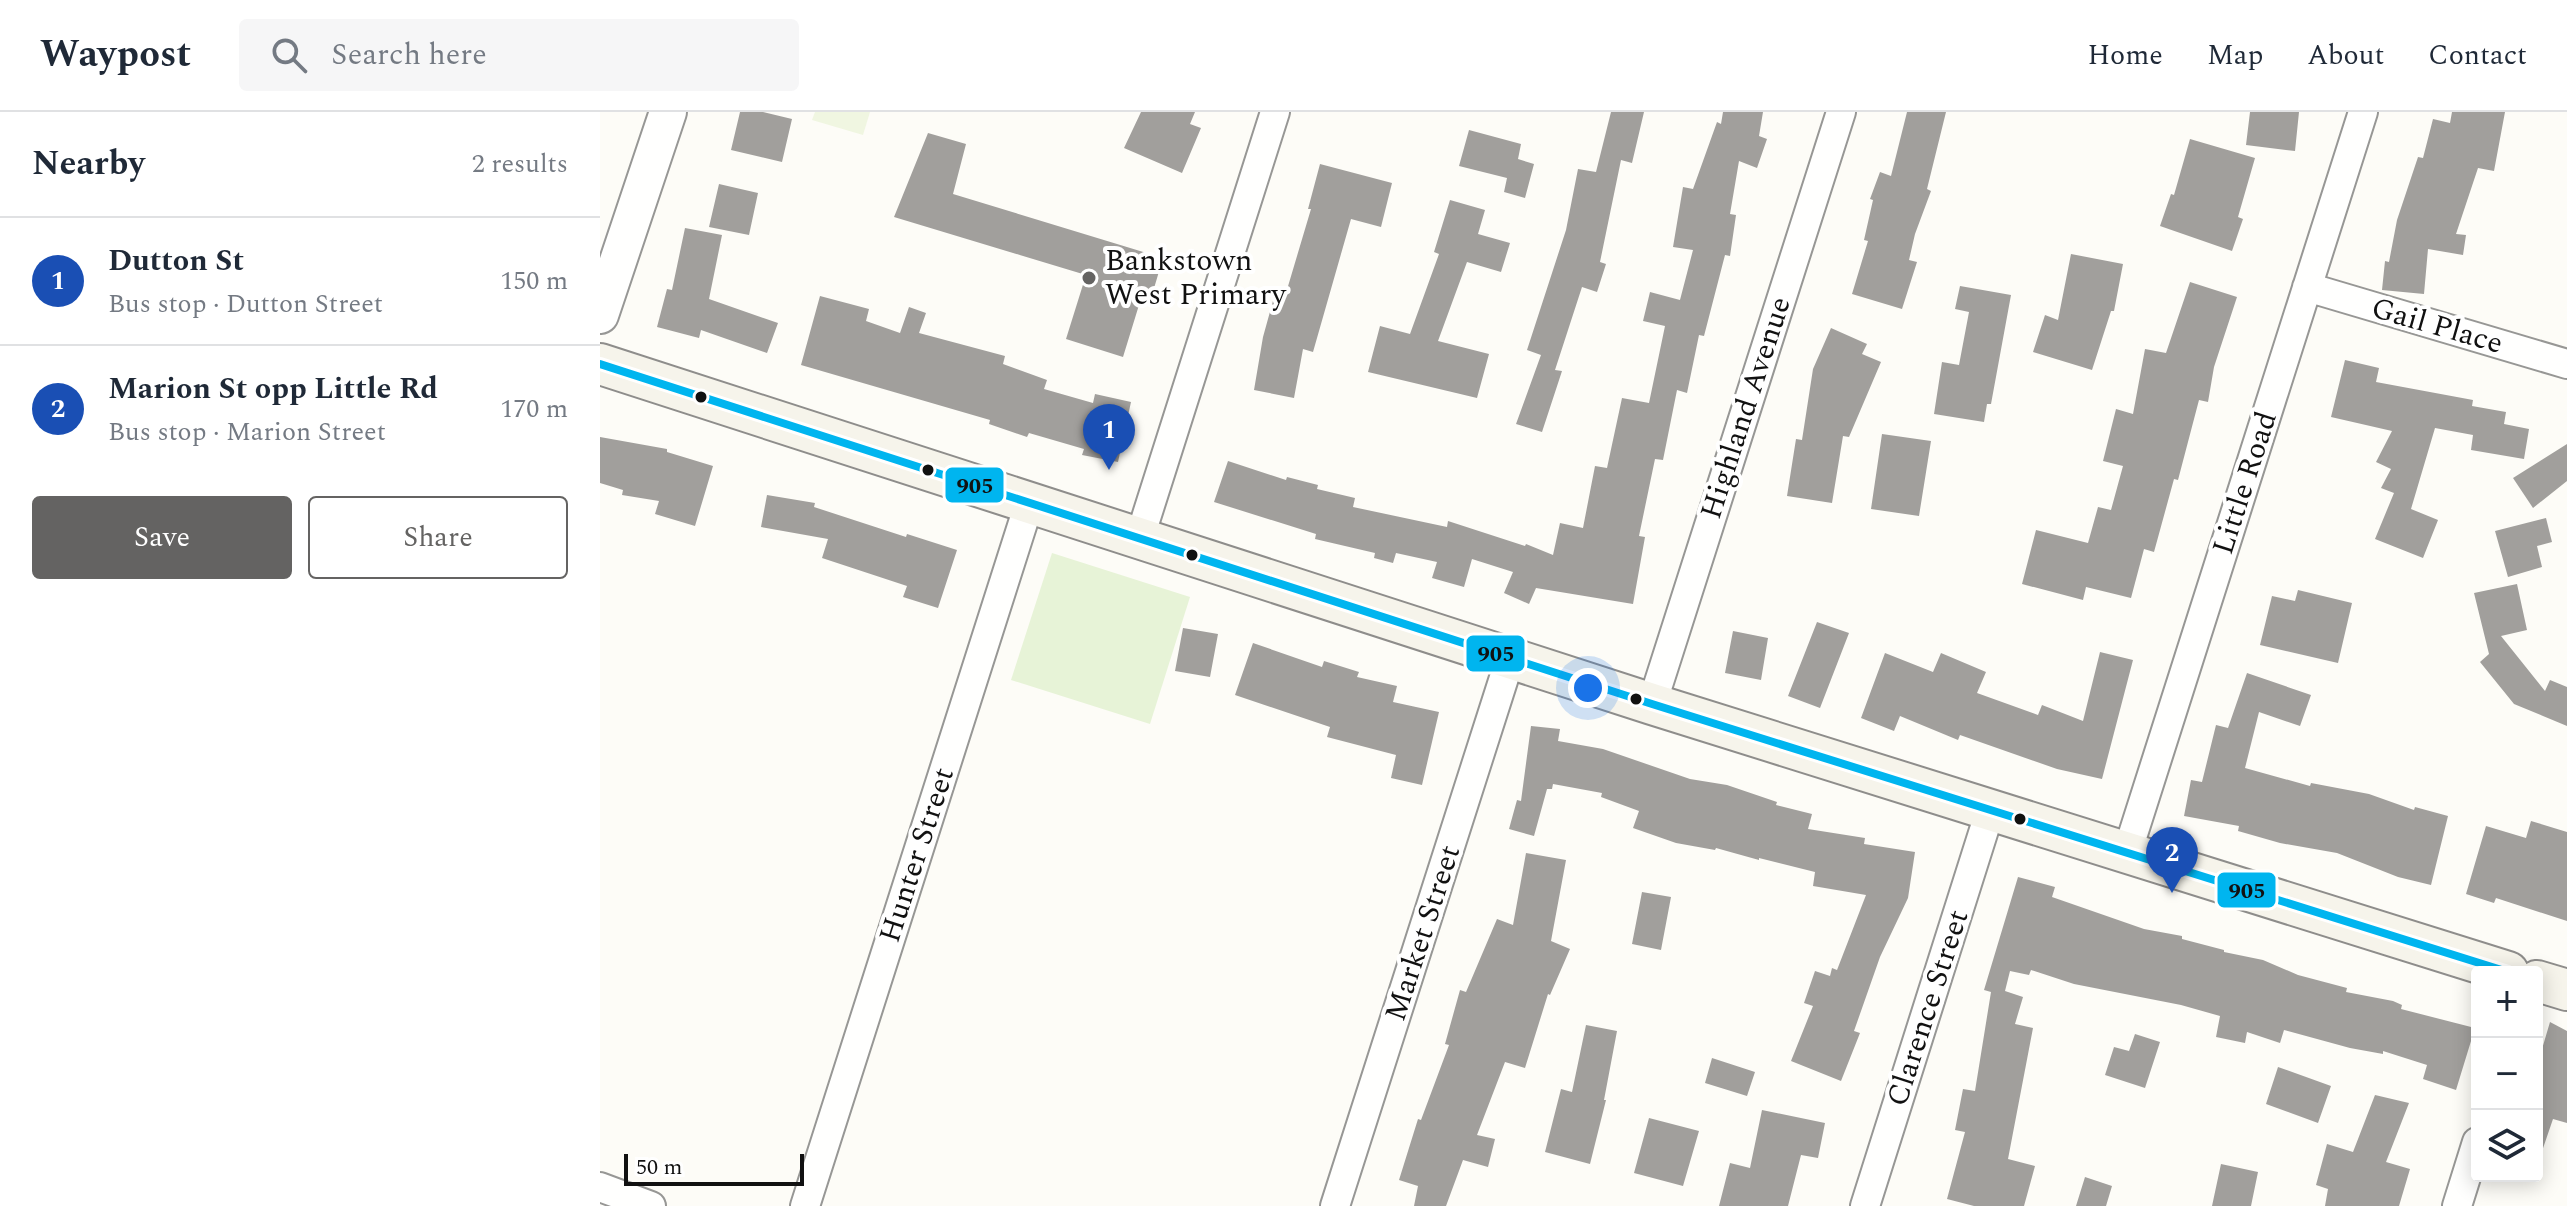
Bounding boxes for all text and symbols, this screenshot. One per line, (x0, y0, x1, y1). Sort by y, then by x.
search box (239, 19, 799, 91)
text: Waypost (40, 26, 191, 84)
text: Search here (331, 32, 487, 78)
icon: search (267, 33, 311, 77)
text: Home (2087, 34, 2163, 77)
text: Map (2207, 34, 2263, 77)
text: About (2307, 34, 2384, 77)
text: Contact (2428, 34, 2527, 77)
text: Nearby (32, 138, 145, 190)
text: 2 results (472, 144, 568, 184)
text: Dutton St (108, 238, 244, 284)
place label: Bankstown West Primary (1105, 238, 1287, 318)
text: 1 (51, 261, 65, 301)
text: 150 m (500, 261, 568, 301)
marker: Bankstown West Primary (1080, 269, 1098, 287)
text: Bus stop · Dutton Street (108, 284, 383, 324)
street label: Gail Place (2366, 285, 2508, 367)
street label: Highland Avenue (1688, 291, 1804, 525)
text: Marion St opp Little Rd (108, 366, 438, 412)
text: 2 (51, 389, 65, 429)
text: 170 m (500, 389, 568, 429)
unlabelled marker (693, 389, 709, 405)
pin: 1 (1083, 404, 1135, 470)
street label: Little Road (2200, 405, 2290, 561)
text: Bus stop · Marion Street (108, 412, 386, 452)
unlabelled marker (920, 462, 936, 478)
line badge: 905 (944, 466, 1005, 504)
text: 905 (956, 470, 994, 503)
button: Save (32, 496, 292, 579)
button: Share (308, 496, 568, 579)
unlabelled marker (1184, 547, 1200, 563)
line badge: 905 (1465, 634, 1526, 673)
text: 905 (1477, 638, 1515, 671)
your location (1568, 668, 1608, 708)
unlabelled marker (1628, 691, 1644, 707)
street label: Hunter Street (867, 761, 967, 949)
unlabelled marker (2012, 811, 2028, 827)
pin: 2 (2146, 827, 2198, 893)
street label: Market Street (1373, 839, 1473, 1027)
line badge: 905 (2216, 871, 2277, 909)
text: 905 (2228, 875, 2266, 908)
street label: Clarence Street (1875, 904, 1981, 1112)
map controls (2471, 966, 2543, 1182)
button: + (2471, 966, 2543, 1038)
button: − (2471, 1038, 2543, 1110)
button: layers (2471, 1110, 2543, 1182)
scale bar (624, 1150, 804, 1186)
text: 50 m (636, 1151, 682, 1184)

